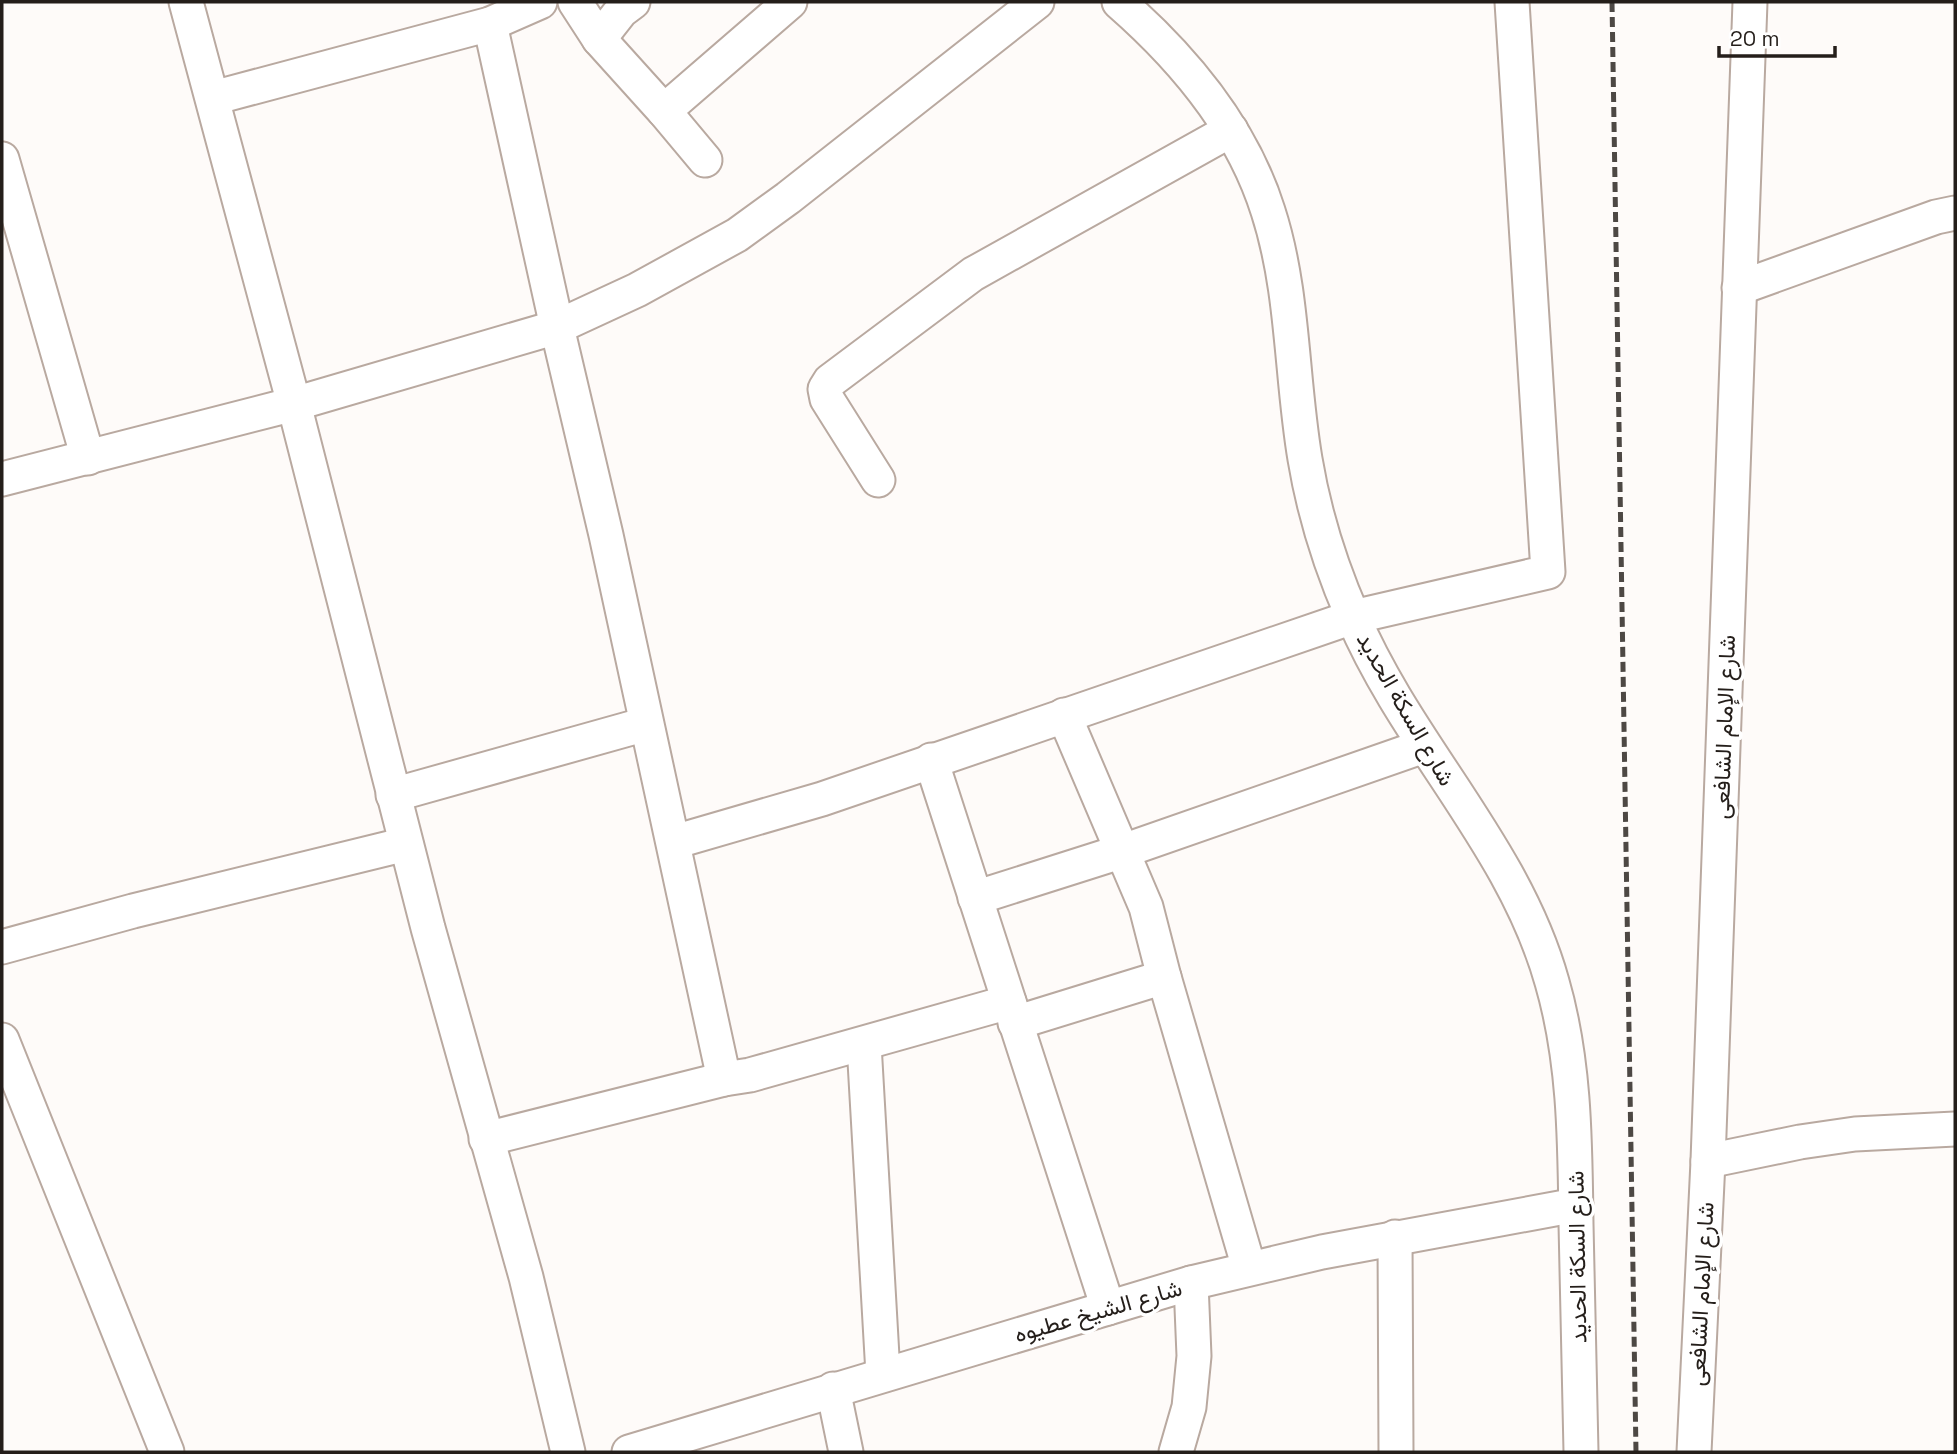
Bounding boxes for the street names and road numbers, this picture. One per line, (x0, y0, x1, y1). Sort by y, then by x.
street label: شارع السكة الحديد (1349, 627, 1462, 792)
street label: شارع الإمام الشافعى (1706, 634, 1743, 820)
street label: شارع السكة الحديد (1560, 1171, 1595, 1343)
street label: شارع الإمام الشافعى (1681, 1201, 1722, 1387)
street label: شارع الشيخ عطيوه (1011, 1273, 1186, 1350)

